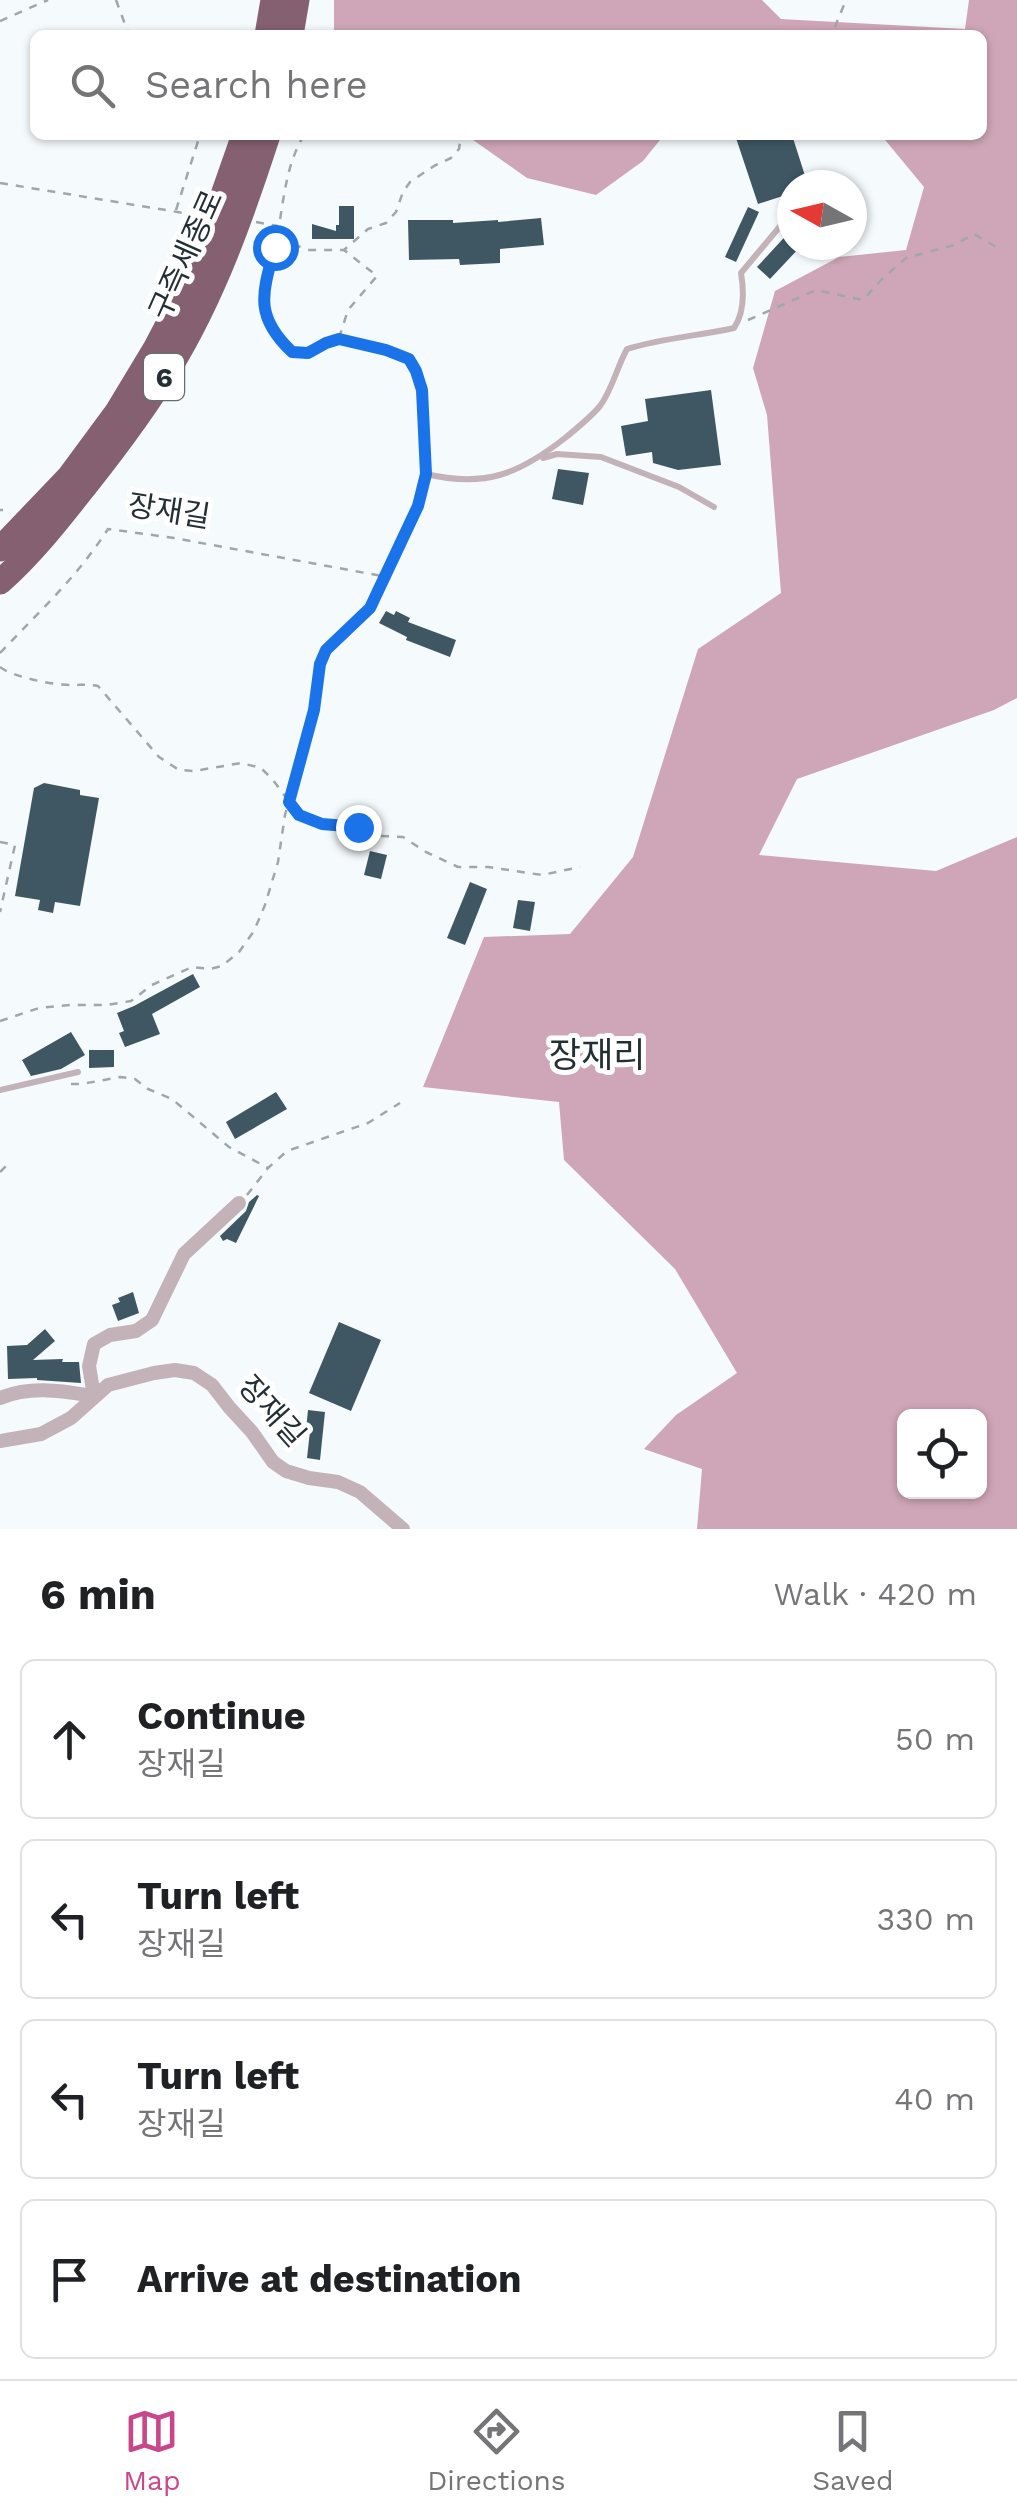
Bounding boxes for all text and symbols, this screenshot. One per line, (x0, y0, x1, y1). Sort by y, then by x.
search box (30, 30, 987, 140)
icon: search (65, 58, 120, 113)
text: Search here (145, 63, 368, 107)
north arrow (777, 170, 867, 260)
street label: 구즉세종로 (141, 185, 230, 325)
route start (253, 225, 299, 271)
road number: 6 (144, 354, 184, 400)
street label: 장재길 (125, 487, 213, 534)
route end (336, 805, 382, 851)
district label: 장재리 (549, 1034, 645, 1076)
street label: 장재길 (232, 1368, 313, 1453)
map controls (897, 1409, 987, 1499)
button: locate (897, 1409, 987, 1499)
text: 6 min (40, 1570, 156, 1619)
text: Walk · 420 m (774, 1575, 977, 1613)
text: Continue (137, 1694, 306, 1738)
icon: ahead (42, 1712, 97, 1767)
text: 50 m (895, 1720, 975, 1758)
text: 장재길 (137, 1745, 225, 1783)
text: Turn left (137, 1874, 299, 1918)
icon: left (42, 1892, 97, 1947)
text: 330 m (876, 1900, 975, 1938)
text: 장재길 (137, 1925, 225, 1963)
text: Turn left (137, 2054, 299, 2098)
icon: left (42, 2072, 97, 2127)
text: 40 m (894, 2080, 975, 2118)
text: 장재길 (137, 2105, 225, 2143)
icon: arrive (42, 2252, 97, 2307)
text: Arrive at destination (137, 2257, 522, 2301)
tab: Map (123, 2404, 181, 2497)
tab: Directions (427, 2404, 566, 2497)
tab: Saved (812, 2404, 894, 2497)

